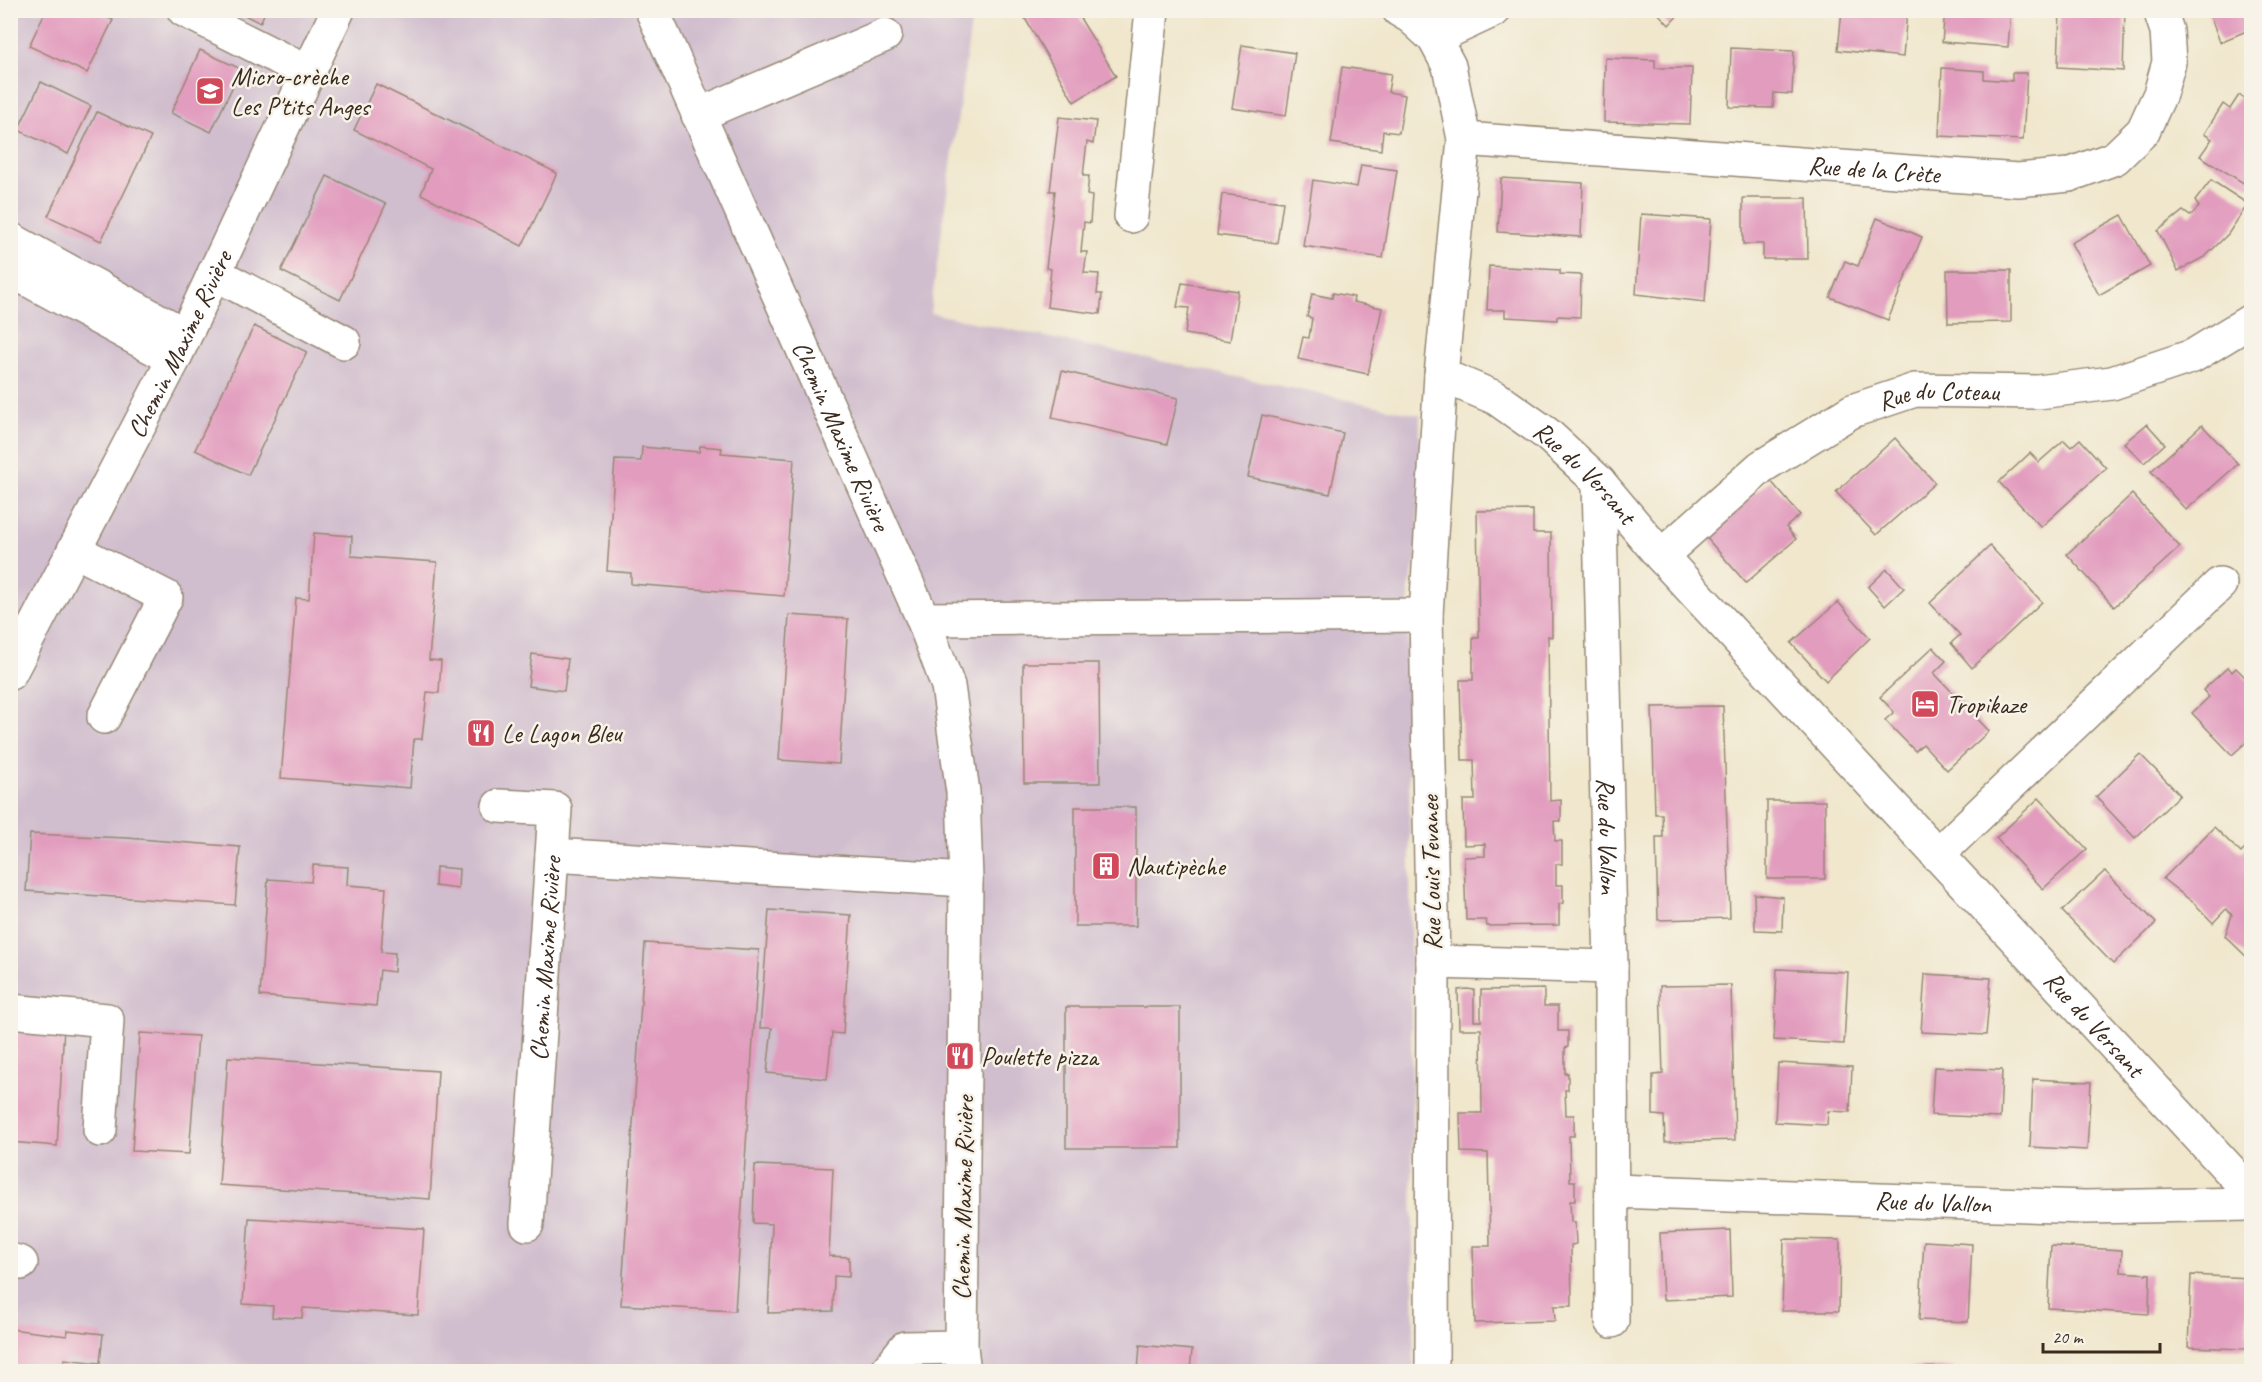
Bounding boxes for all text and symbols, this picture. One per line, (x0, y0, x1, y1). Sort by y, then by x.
place label: Micro-crèche Les P'tits Anges (231, 60, 372, 123)
school or university icon: Micro-crèche Les P'tits Anges (194, 75, 226, 107)
street label: Rue de la Crète (1807, 148, 1943, 191)
street label: Chemin Maxime Rivière (119, 243, 240, 443)
street label: Chemin Maxime Rivière (785, 336, 899, 538)
street label: Rue du Coteau (1873, 373, 2001, 418)
street label: Rue du Versant (1527, 413, 1645, 533)
hotel icon: Tropikaze (1909, 688, 1941, 720)
place label: Tropikaze (1946, 688, 2028, 721)
restaurant icon: Le Lagon Bleu (465, 717, 497, 749)
place label: Le Lagon Bleu (502, 717, 624, 750)
street label: Rue du Vallon (1590, 777, 1626, 896)
street label: Rue Louis Tevanee (1413, 794, 1449, 951)
building icon: Nautipèche (1090, 850, 1122, 882)
place label: Nautipèche (1127, 850, 1227, 883)
street label: Chemin Maxime Rivière (522, 853, 569, 1062)
street label: Rue du Versant (2037, 964, 2153, 1086)
restaurant icon: Poulette pizza (944, 1040, 976, 1072)
place label: Poulette pizza (981, 1040, 1100, 1073)
street label: Chemin Maxime Rivière (945, 1093, 981, 1300)
street label: Rue du Vallon (1874, 1183, 1993, 1220)
scale bar (2043, 1316, 2160, 1354)
text: 20 m (2052, 1326, 2085, 1348)

